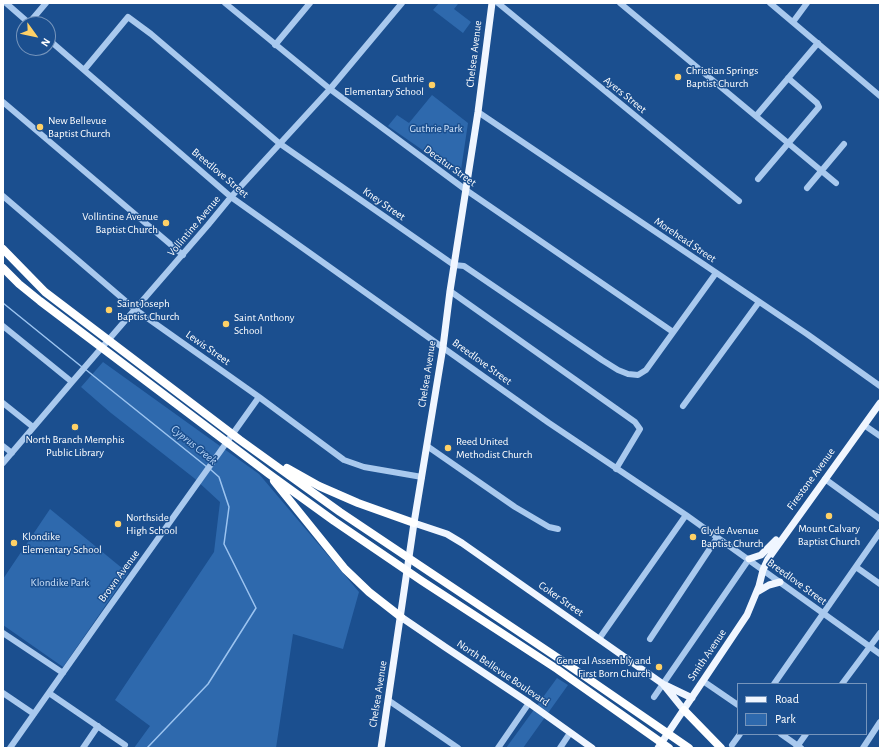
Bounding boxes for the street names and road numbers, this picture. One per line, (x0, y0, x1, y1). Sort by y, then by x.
street label: Chelsea Avenue (463, 20, 485, 88)
street label: Ayers Street (601, 74, 649, 116)
street label: Decatur Street (421, 143, 479, 189)
street label: Breedlove Street (189, 145, 251, 201)
street label: Kney Street (360, 185, 408, 223)
street label: Vollintine Avenue (165, 193, 223, 259)
street label: Morehead Street (652, 215, 718, 265)
street label: Lewis Street (183, 328, 233, 368)
street label: Breedlove Street (450, 336, 514, 388)
street label: Chelsea Avenue (415, 340, 439, 408)
street label: Firestone Avenue (784, 445, 838, 513)
street label: Brown Avenue (96, 547, 142, 605)
street label: Breedlove Street (765, 556, 829, 608)
street label: Coker Street (536, 579, 586, 619)
street label: Smith Avenue (685, 627, 729, 683)
street label: North Bellevue Boulevard (454, 637, 552, 709)
street label: Chelsea Avenue (366, 660, 390, 728)

